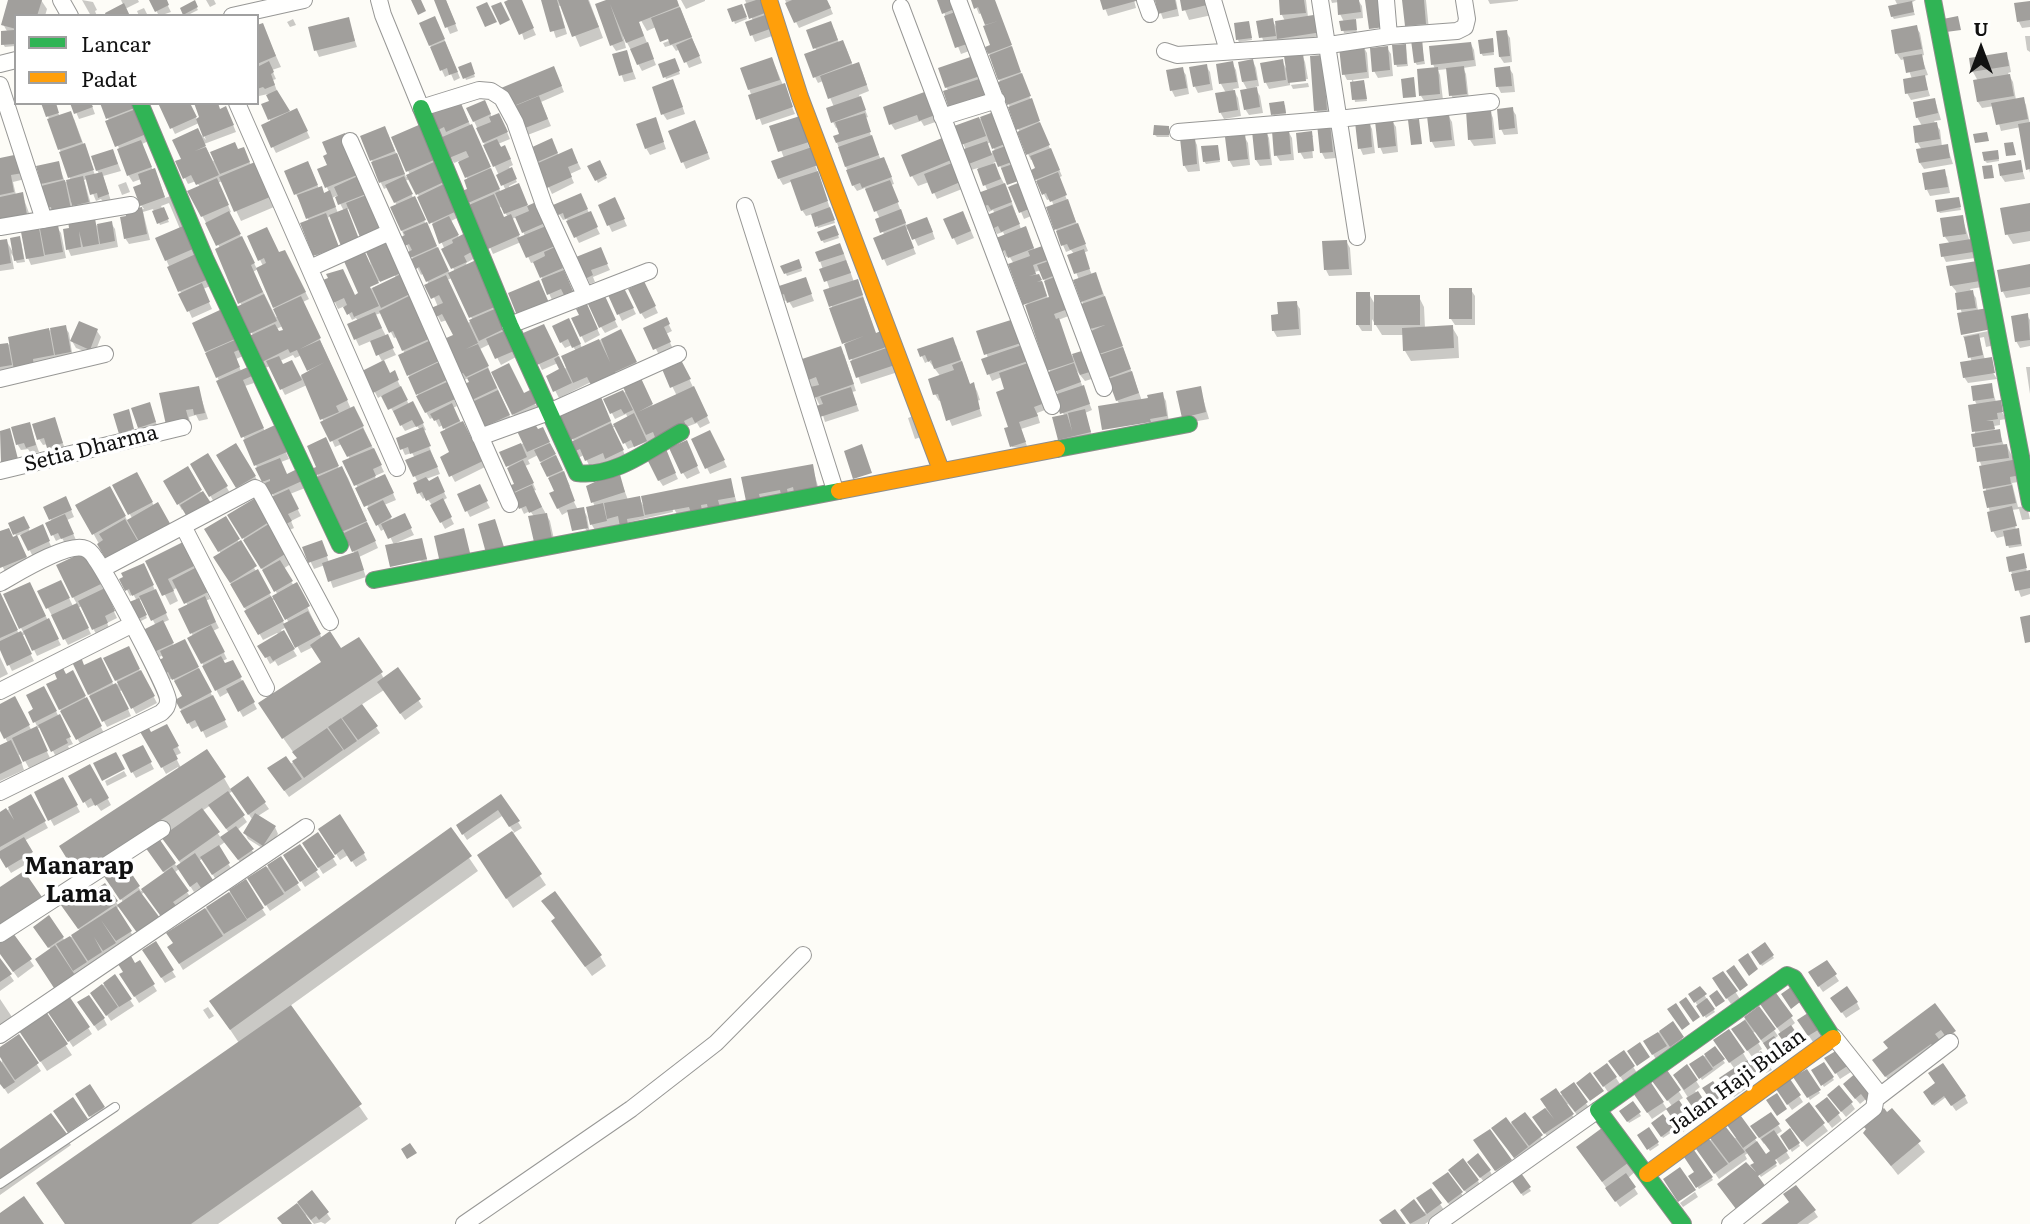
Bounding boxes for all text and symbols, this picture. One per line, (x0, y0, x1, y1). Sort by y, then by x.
legend (14, 14, 259, 105)
north arrow (1946, 14, 2016, 84)
text: U (1974, 14, 1988, 42)
text: Lancar (81, 27, 151, 58)
text: Padat (81, 62, 137, 93)
street label: Setia Dharma (22, 420, 160, 478)
district label: Manarap Lama (24, 853, 134, 909)
street label: Jalan Haji Bulan (1663, 1024, 1811, 1140)

